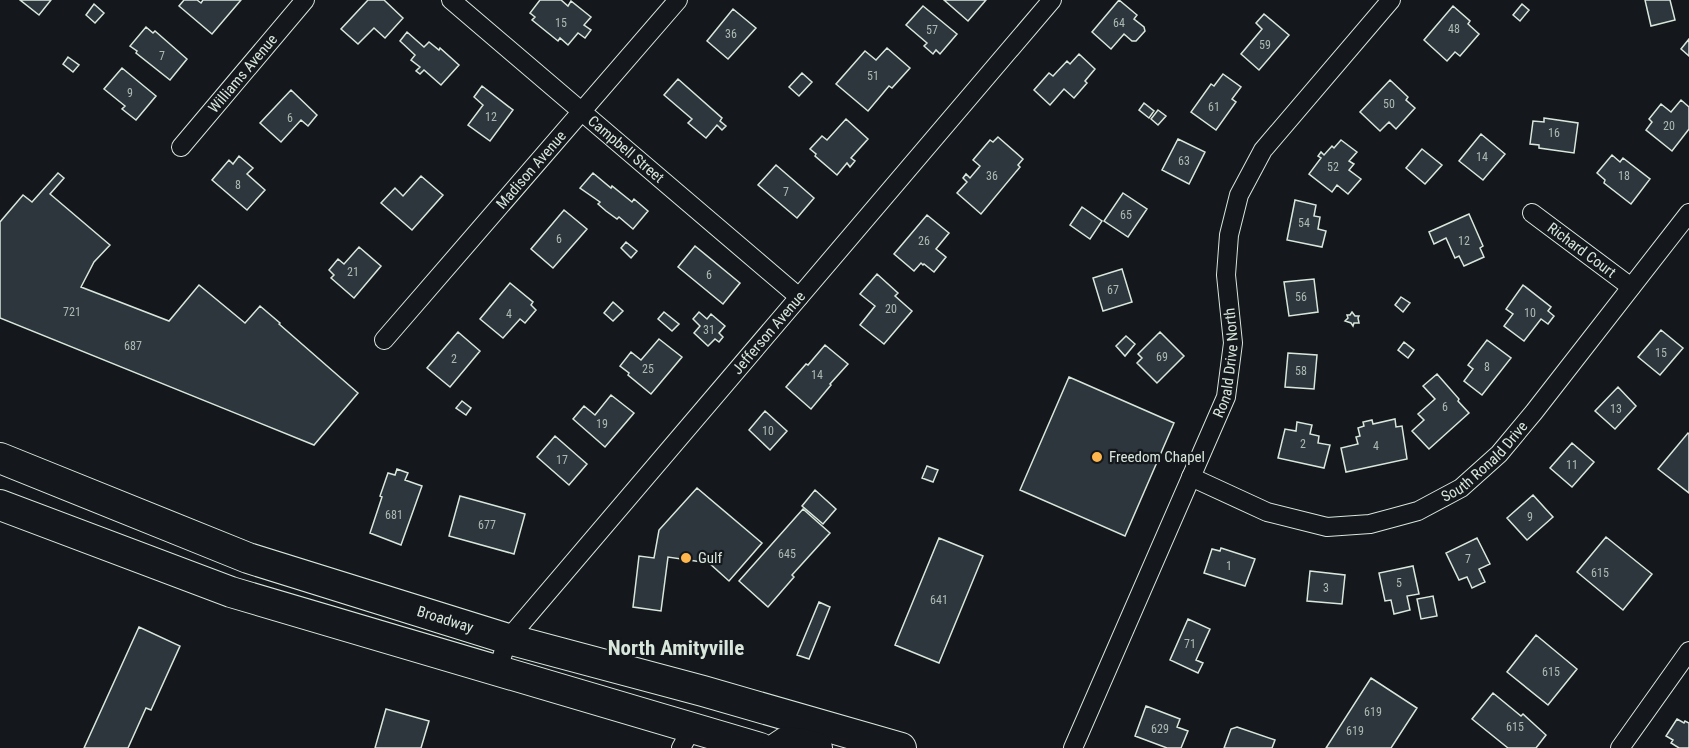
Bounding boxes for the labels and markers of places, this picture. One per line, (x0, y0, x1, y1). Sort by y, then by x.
place label: Freedom Chapel (1109, 448, 1205, 466)
marker: Freedom Chapel (1090, 450, 1104, 464)
place label: Gulf (698, 549, 723, 567)
marker: Gulf (679, 551, 693, 565)

